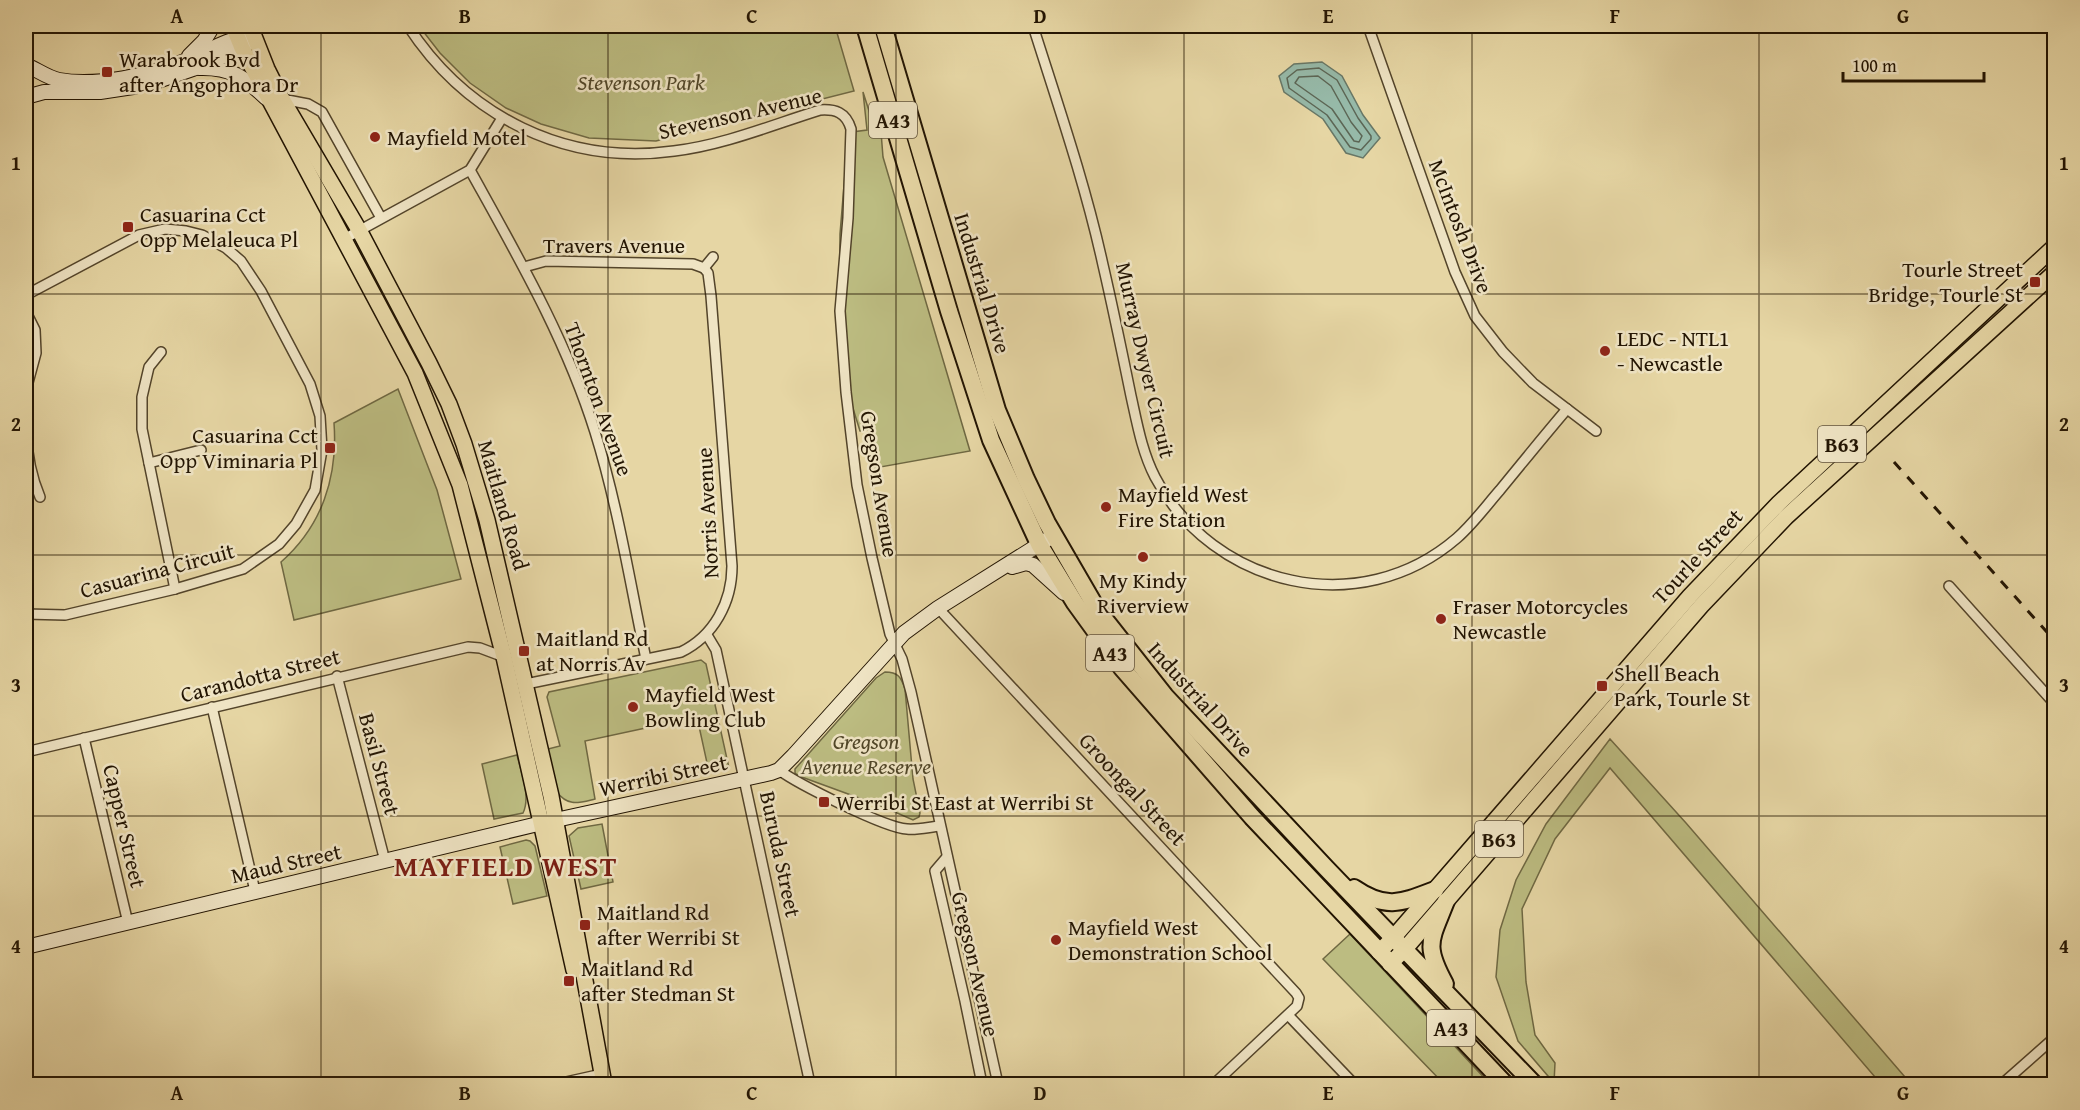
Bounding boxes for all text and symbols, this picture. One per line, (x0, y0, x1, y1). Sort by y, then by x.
text: A (171, 1, 184, 30)
text: B (459, 1, 471, 30)
text: C (746, 1, 758, 30)
text: D (1033, 1, 1047, 30)
text: E (1323, 1, 1334, 30)
text: F (1610, 1, 1620, 30)
text: G (1897, 1, 1909, 30)
place label: Warabrook Bvd after Angophora Dr (119, 43, 298, 100)
scale bar (1843, 45, 1984, 83)
text: 100 m (1852, 52, 1897, 79)
marker: Warabrook Bvd after Angophora Dr (100, 65, 114, 79)
park label: Stevenson Park (577, 66, 706, 98)
street label: Stevenson Avenue (655, 79, 825, 147)
road number: A43 (869, 102, 917, 138)
place label: Mayfield Motel (387, 121, 526, 153)
marker: Mayfield Motel (368, 130, 382, 144)
text: 1 (11, 148, 21, 177)
text: 1 (2059, 148, 2069, 177)
street label: McIntosh Drive (1421, 154, 1501, 298)
place label: Casuarina Cct Opp Melaleuca Pl (140, 198, 298, 255)
street label: Industrial Drive (946, 209, 1020, 357)
marker: Casuarina Cct Opp Melaleuca Pl (121, 220, 135, 234)
street label: Travers Avenue (543, 229, 685, 261)
place label: Tourle Street Bridge, Tourle St (1869, 253, 2023, 310)
street label: Murray Dwyer Circuit (1108, 259, 1184, 461)
marker: Tourle Street Bridge, Tourle St (2028, 275, 2042, 289)
street label: Thornton Avenue (556, 318, 642, 480)
place label: LEDC - NTL1 - Newcastle (1617, 322, 1729, 379)
marker: LEDC - NTL1 - Newcastle (1598, 344, 1612, 358)
text: 2 (11, 409, 21, 438)
street label: Gregson Avenue (853, 409, 907, 559)
text: 2 (2059, 409, 2069, 438)
place label: Casuarina Cct Opp Viminaria Pl (160, 419, 318, 476)
road number: B63 (1818, 426, 1866, 462)
street label: Maitland Road (470, 436, 538, 574)
marker: Casuarina Cct Opp Viminaria Pl (323, 441, 337, 455)
street label: Norris Avenue (688, 447, 726, 579)
place label: Mayfield West Fire Station (1118, 478, 1249, 535)
marker: Mayfield West Fire Station (1099, 500, 1113, 514)
street label: Tourle Street (1644, 501, 1750, 611)
street label: Casuarina Circuit (76, 534, 238, 606)
marker: My Kindy Riverview (1136, 550, 1150, 564)
place label: My Kindy Riverview (1097, 564, 1189, 621)
place label: Fraser Motorcycles Newcastle (1453, 590, 1628, 647)
marker: Fraser Motorcycles Newcastle (1434, 612, 1448, 626)
place label: Maitland Rd at Norris Av (536, 622, 649, 679)
street label: Industrial Drive (1140, 634, 1262, 764)
road number: A43 (1086, 635, 1134, 671)
street label: Carandotta Street (177, 640, 343, 710)
marker: Maitland Rd at Norris Av (517, 644, 531, 658)
place label: Shell Beach Park, Tourle St (1614, 657, 1750, 714)
text: 3 (11, 670, 21, 699)
text: 3 (2059, 670, 2069, 699)
place label: Mayfield West Bowling Club (645, 678, 776, 735)
marker: Shell Beach Park, Tourle St (1595, 679, 1609, 693)
marker: Mayfield West Bowling Club (626, 700, 640, 714)
street label: Basil Street (351, 709, 409, 819)
park label: Gregson Avenue Reserve (800, 725, 931, 782)
street label: Groongal Street (1072, 725, 1194, 853)
street label: Werribi Street (596, 746, 730, 804)
street label: Capper Street (95, 761, 155, 891)
place label: Werribi St East at Werribi St (836, 786, 1094, 818)
street label: Buruda Street (752, 788, 810, 920)
marker: Werribi St East at Werribi St (817, 795, 831, 809)
road number: B63 (1475, 821, 1523, 857)
street label: Maud Street (228, 835, 345, 891)
district label: MAYFIELD WEST (394, 845, 618, 886)
street label: Gregson Avenue (944, 888, 1008, 1040)
place label: Maitland Rd after Werribi St (597, 896, 740, 953)
place label: Mayfield West Demonstration School (1068, 911, 1273, 968)
marker: Maitland Rd after Werribi St (578, 918, 592, 932)
text: 4 (11, 931, 21, 960)
text: 4 (2059, 931, 2069, 960)
marker: Mayfield West Demonstration School (1049, 933, 1063, 947)
place label: Maitland Rd after Stedman St (581, 952, 735, 1009)
marker: Maitland Rd after Stedman St (562, 974, 576, 988)
road number: A43 (1427, 1010, 1475, 1046)
text: A (171, 1078, 184, 1107)
text: B (459, 1078, 471, 1107)
text: C (746, 1078, 758, 1107)
text: D (1033, 1078, 1047, 1107)
text: E (1323, 1078, 1334, 1107)
text: F (1610, 1078, 1620, 1107)
text: G (1897, 1078, 1909, 1107)

